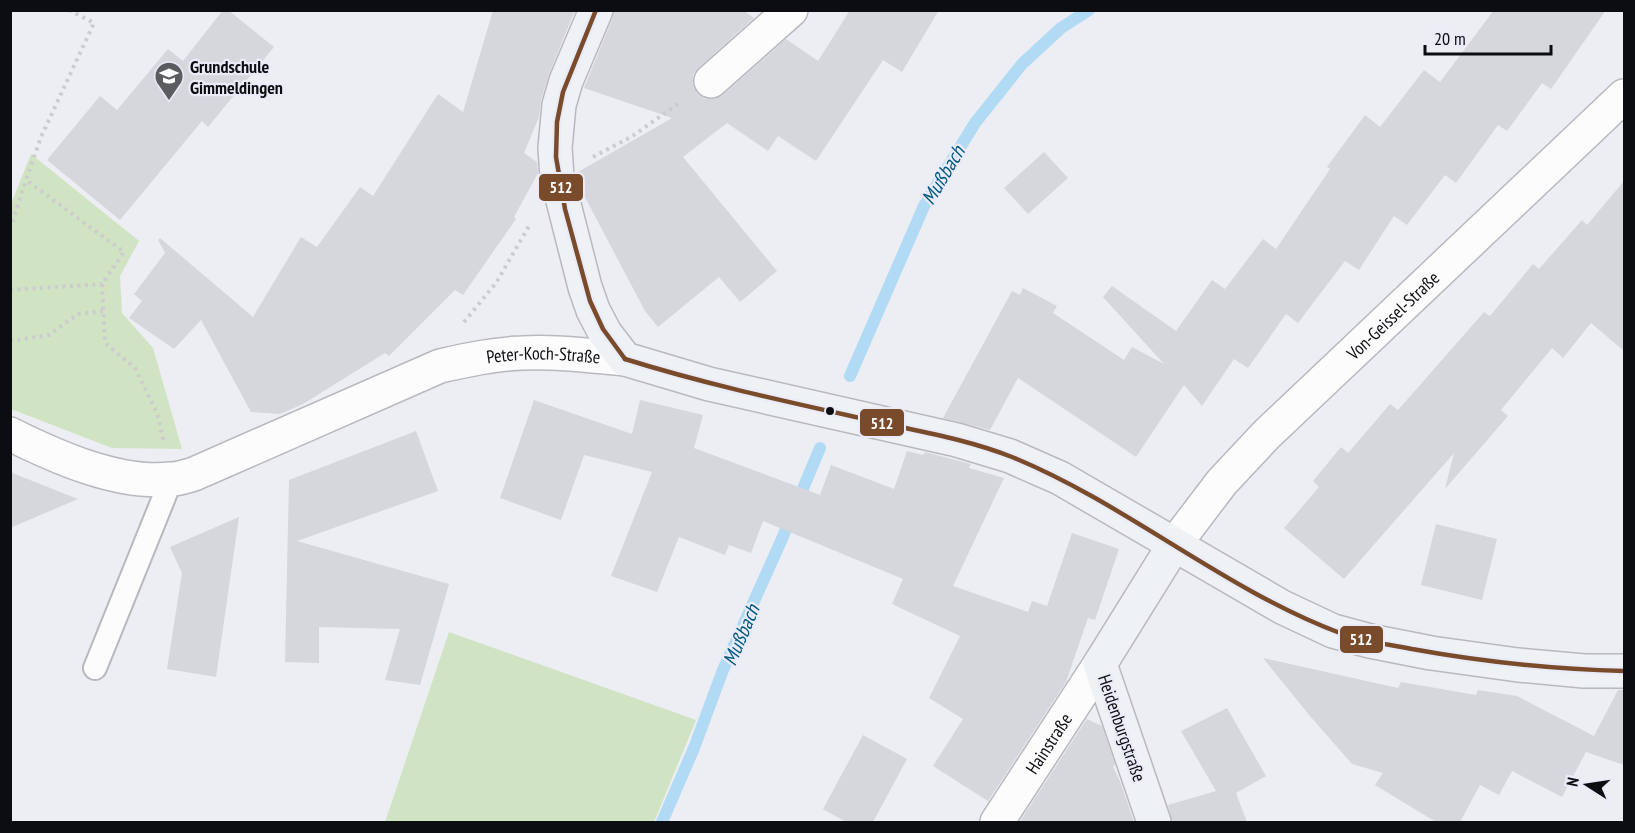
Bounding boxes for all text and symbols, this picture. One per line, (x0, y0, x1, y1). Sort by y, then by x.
scale bar (1425, 18, 1551, 56)
text: 20 m (1434, 27, 1466, 50)
place label: Grundschule Gimmeldingen (190, 55, 283, 99)
school or university icon: Grundschule Gimmeldingen (153, 60, 185, 102)
water label: Mußbach (915, 140, 971, 209)
line badge: 512 (538, 173, 584, 202)
text: 512 (550, 177, 572, 197)
street label: Von-Geissel-Straße (1341, 266, 1444, 365)
street label: Peter-Koch-Straße (485, 341, 601, 368)
unlabelled marker (824, 405, 836, 417)
line badge: 512 (859, 408, 905, 437)
text: 512 (871, 413, 893, 433)
water label: Mußbach (717, 599, 766, 669)
line badge: 512 (1339, 625, 1384, 654)
text: 512 (1350, 629, 1372, 649)
street label: Heidenburgstraße (1093, 671, 1151, 785)
street label: Hainstraße (1020, 708, 1077, 778)
north arrow (1557, 755, 1617, 815)
text: N (1562, 776, 1583, 788)

